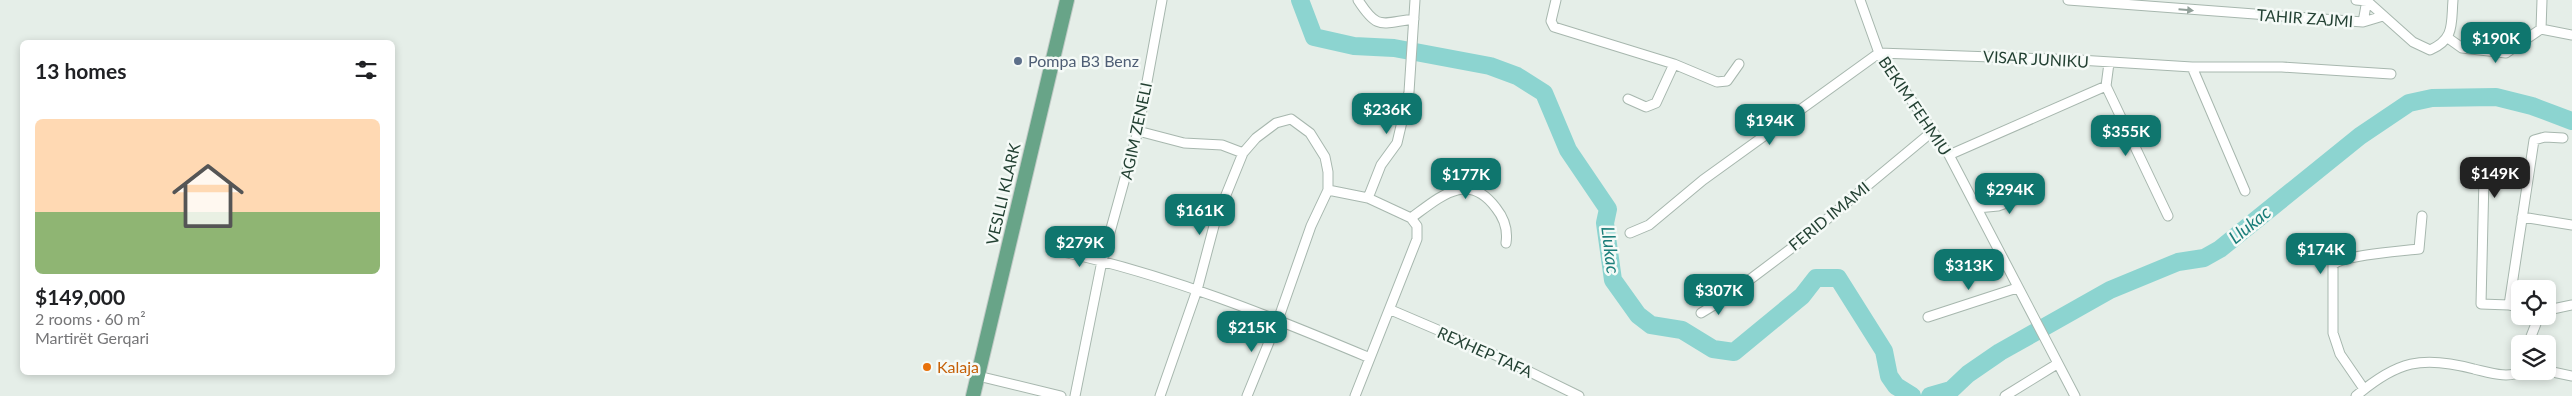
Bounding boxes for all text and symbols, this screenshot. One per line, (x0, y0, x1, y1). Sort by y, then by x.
street label: TAHIR ZAJMI (2256, 5, 2354, 30)
one-way arrow (2178, 6, 2194, 14)
pin: $190K (2461, 22, 2531, 64)
text: $190K (2472, 28, 2520, 47)
street label: VISAR JUNIKU (1983, 46, 2089, 71)
place label: Pompa B3 Benz (1028, 51, 1139, 70)
street label: BEKIM FEHMIU (1875, 53, 1956, 159)
marker: Pompa B3 Benz (1012, 55, 1024, 67)
icon: filters (352, 56, 380, 84)
text: 13 homes (35, 58, 126, 83)
street label: AGIM ZENELI (1116, 81, 1155, 181)
pin: $236K (1352, 92, 1422, 135)
text: $236K (1363, 99, 1411, 118)
pin: $194K (1735, 104, 1805, 146)
text: $194K (1746, 110, 1794, 129)
pin: $355K (2091, 114, 2161, 157)
text: $355K (2102, 121, 2150, 140)
street label: VESLLI KLARK (982, 141, 1024, 247)
icon: home (163, 151, 253, 241)
pin: $149K (2460, 156, 2530, 199)
pin: $177K (1431, 158, 1501, 200)
text: $149K (2471, 163, 2519, 182)
text: $177K (1442, 164, 1490, 183)
pin: $294K (1975, 172, 2045, 215)
street label: FERID IMAMI (1784, 177, 1873, 254)
text: $294K (1986, 179, 2034, 198)
pin: $161K (1165, 194, 1235, 236)
text: $161K (1176, 200, 1224, 219)
water label: Llukac (2224, 201, 2275, 248)
water label: Llukac (1597, 225, 1625, 275)
pin: $279K (1045, 226, 1115, 268)
text: $279K (1056, 232, 1104, 251)
pin: $174K (2286, 232, 2356, 275)
text: $174K (2297, 239, 2345, 258)
pin: $313K (1934, 248, 2004, 291)
text: $313K (1945, 255, 1993, 274)
pin: $307K (1684, 274, 1754, 316)
text: $307K (1695, 280, 1743, 299)
map controls (2511, 280, 2556, 380)
button: locate (2511, 280, 2556, 325)
text: $149,000 (35, 284, 125, 309)
text: 2 rooms · 60 m² (35, 309, 146, 328)
pin: $215K (1217, 310, 1287, 353)
text: $215K (1228, 317, 1276, 336)
street label: REXHEP TAFA (1435, 322, 1536, 381)
text: Martirët Gerqari (35, 328, 149, 347)
button: layers (2511, 335, 2556, 380)
place label: Kalaja (937, 357, 979, 376)
marker: Kalaja (921, 361, 933, 373)

